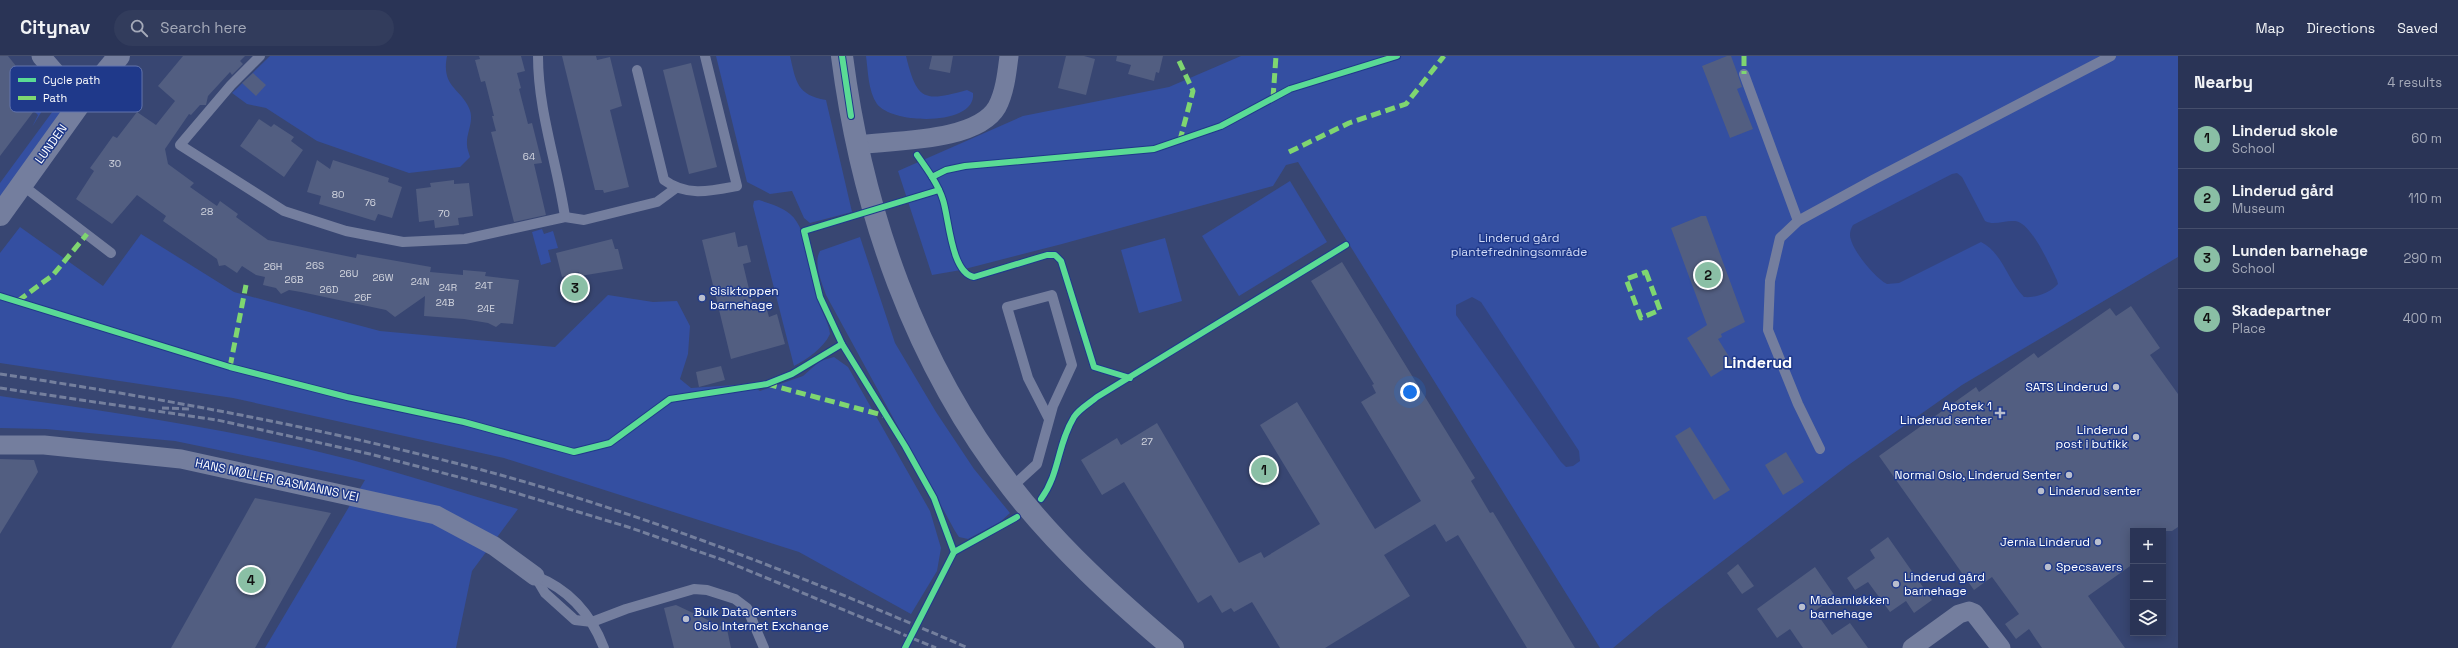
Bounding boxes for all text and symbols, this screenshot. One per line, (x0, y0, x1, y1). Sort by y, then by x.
search box (114, 10, 394, 46)
text: Citynav (20, 15, 90, 40)
icon: search (128, 17, 150, 39)
text: Search here (160, 18, 247, 37)
text: Map (2255, 19, 2285, 37)
text: Directions (2307, 19, 2375, 37)
text: Saved (2397, 19, 2438, 37)
legend (10, 66, 142, 112)
text: Nearby (2194, 71, 2253, 93)
text: Cycle path (43, 73, 100, 87)
text: 4 results (2387, 74, 2442, 91)
text: Path (43, 91, 67, 105)
street label: LUNDEN (31, 121, 71, 167)
text: Linderud skole (2232, 121, 2338, 140)
text: 1 (2204, 130, 2210, 147)
text: 60 m (2411, 130, 2442, 147)
text: School (2232, 140, 2275, 157)
house number: 64 (523, 150, 535, 163)
house number: 30 (109, 157, 121, 170)
text: Linderud gård (2232, 181, 2334, 200)
house number: 80 (332, 188, 344, 201)
text: 2 (2203, 190, 2211, 207)
text: 110 m (2408, 190, 2442, 207)
house number: 76 (364, 196, 376, 209)
text: Museum (2232, 200, 2285, 217)
house number: 28 (201, 205, 213, 218)
house number: 70 (438, 207, 450, 220)
park label: Linderud gård plantefredningsområde (1451, 230, 1587, 260)
text: Lunden barnehage (2232, 241, 2368, 260)
text: 3 (2203, 250, 2211, 267)
text: 290 m (2403, 250, 2442, 267)
house number: 26S (306, 259, 324, 272)
house number: 26H (264, 260, 282, 273)
pin: 2 (1695, 260, 1721, 290)
text: School (2232, 260, 2275, 277)
house number: 26U (340, 267, 358, 280)
house number: 26W (373, 271, 394, 284)
house number: 26B (285, 273, 304, 286)
pin: 3 (562, 273, 588, 303)
house number: 24N (411, 275, 429, 288)
house number: 24T (475, 279, 493, 292)
house number: 24R (439, 281, 457, 294)
house number: 26D (320, 283, 339, 296)
place label: Sisiktoppen barnehage (710, 283, 779, 313)
house number: 26F (354, 291, 372, 304)
marker: Sisiktoppen barnehage (697, 293, 707, 303)
house number: 24B (436, 296, 455, 309)
text: Skadepartner (2232, 301, 2331, 320)
house number: 24E (477, 302, 495, 315)
text: 4 (2203, 310, 2211, 327)
text: 400 m (2403, 310, 2442, 327)
text: Place (2232, 320, 2266, 337)
district label: Linderud (1724, 352, 1792, 373)
place label: SATS Linderud (2025, 379, 2108, 395)
your location (1400, 382, 1420, 402)
marker: SATS Linderud (2111, 382, 2121, 392)
place label: Apotek 1 Linderud senter (1900, 398, 1992, 428)
marker: Apotek 1 Linderud senter (1995, 408, 2005, 418)
place label: Linderud post i butikk (2056, 422, 2129, 452)
marker: Linderud post i butikk (2131, 432, 2141, 442)
house number: 27 (1141, 435, 1153, 448)
street label: HANS MØLLER GASMANNS VEI (194, 455, 360, 505)
pin: 1 (1251, 455, 1277, 485)
place label: Normal Oslo, Linderud Senter (1895, 467, 2061, 483)
marker: Normal Oslo, Linderud Senter (2064, 470, 2074, 480)
place label: Linderud senter (2049, 483, 2141, 499)
marker: Linderud senter (2036, 486, 2046, 496)
map controls (2130, 528, 2166, 636)
button: + (2130, 528, 2166, 564)
place label: Jernia Linderud (2000, 534, 2090, 550)
marker: Jernia Linderud (2093, 537, 2103, 547)
place label: Specsavers (2056, 559, 2122, 575)
marker: Specsavers (2043, 562, 2053, 572)
button: − (2130, 564, 2166, 600)
pin: 4 (238, 565, 264, 595)
place label: Linderud gård barnehage (1904, 569, 1985, 599)
marker: Linderud gård barnehage (1891, 579, 1901, 589)
place label: Madamløkken barnehage (1810, 592, 1889, 622)
button: layers (2130, 600, 2166, 636)
marker: Madamløkken barnehage (1797, 602, 1807, 612)
place label: Bulk Data Centers Oslo Internet Exchange (694, 604, 829, 634)
marker: Bulk Data Centers Oslo Internet Exchange (681, 614, 691, 624)

